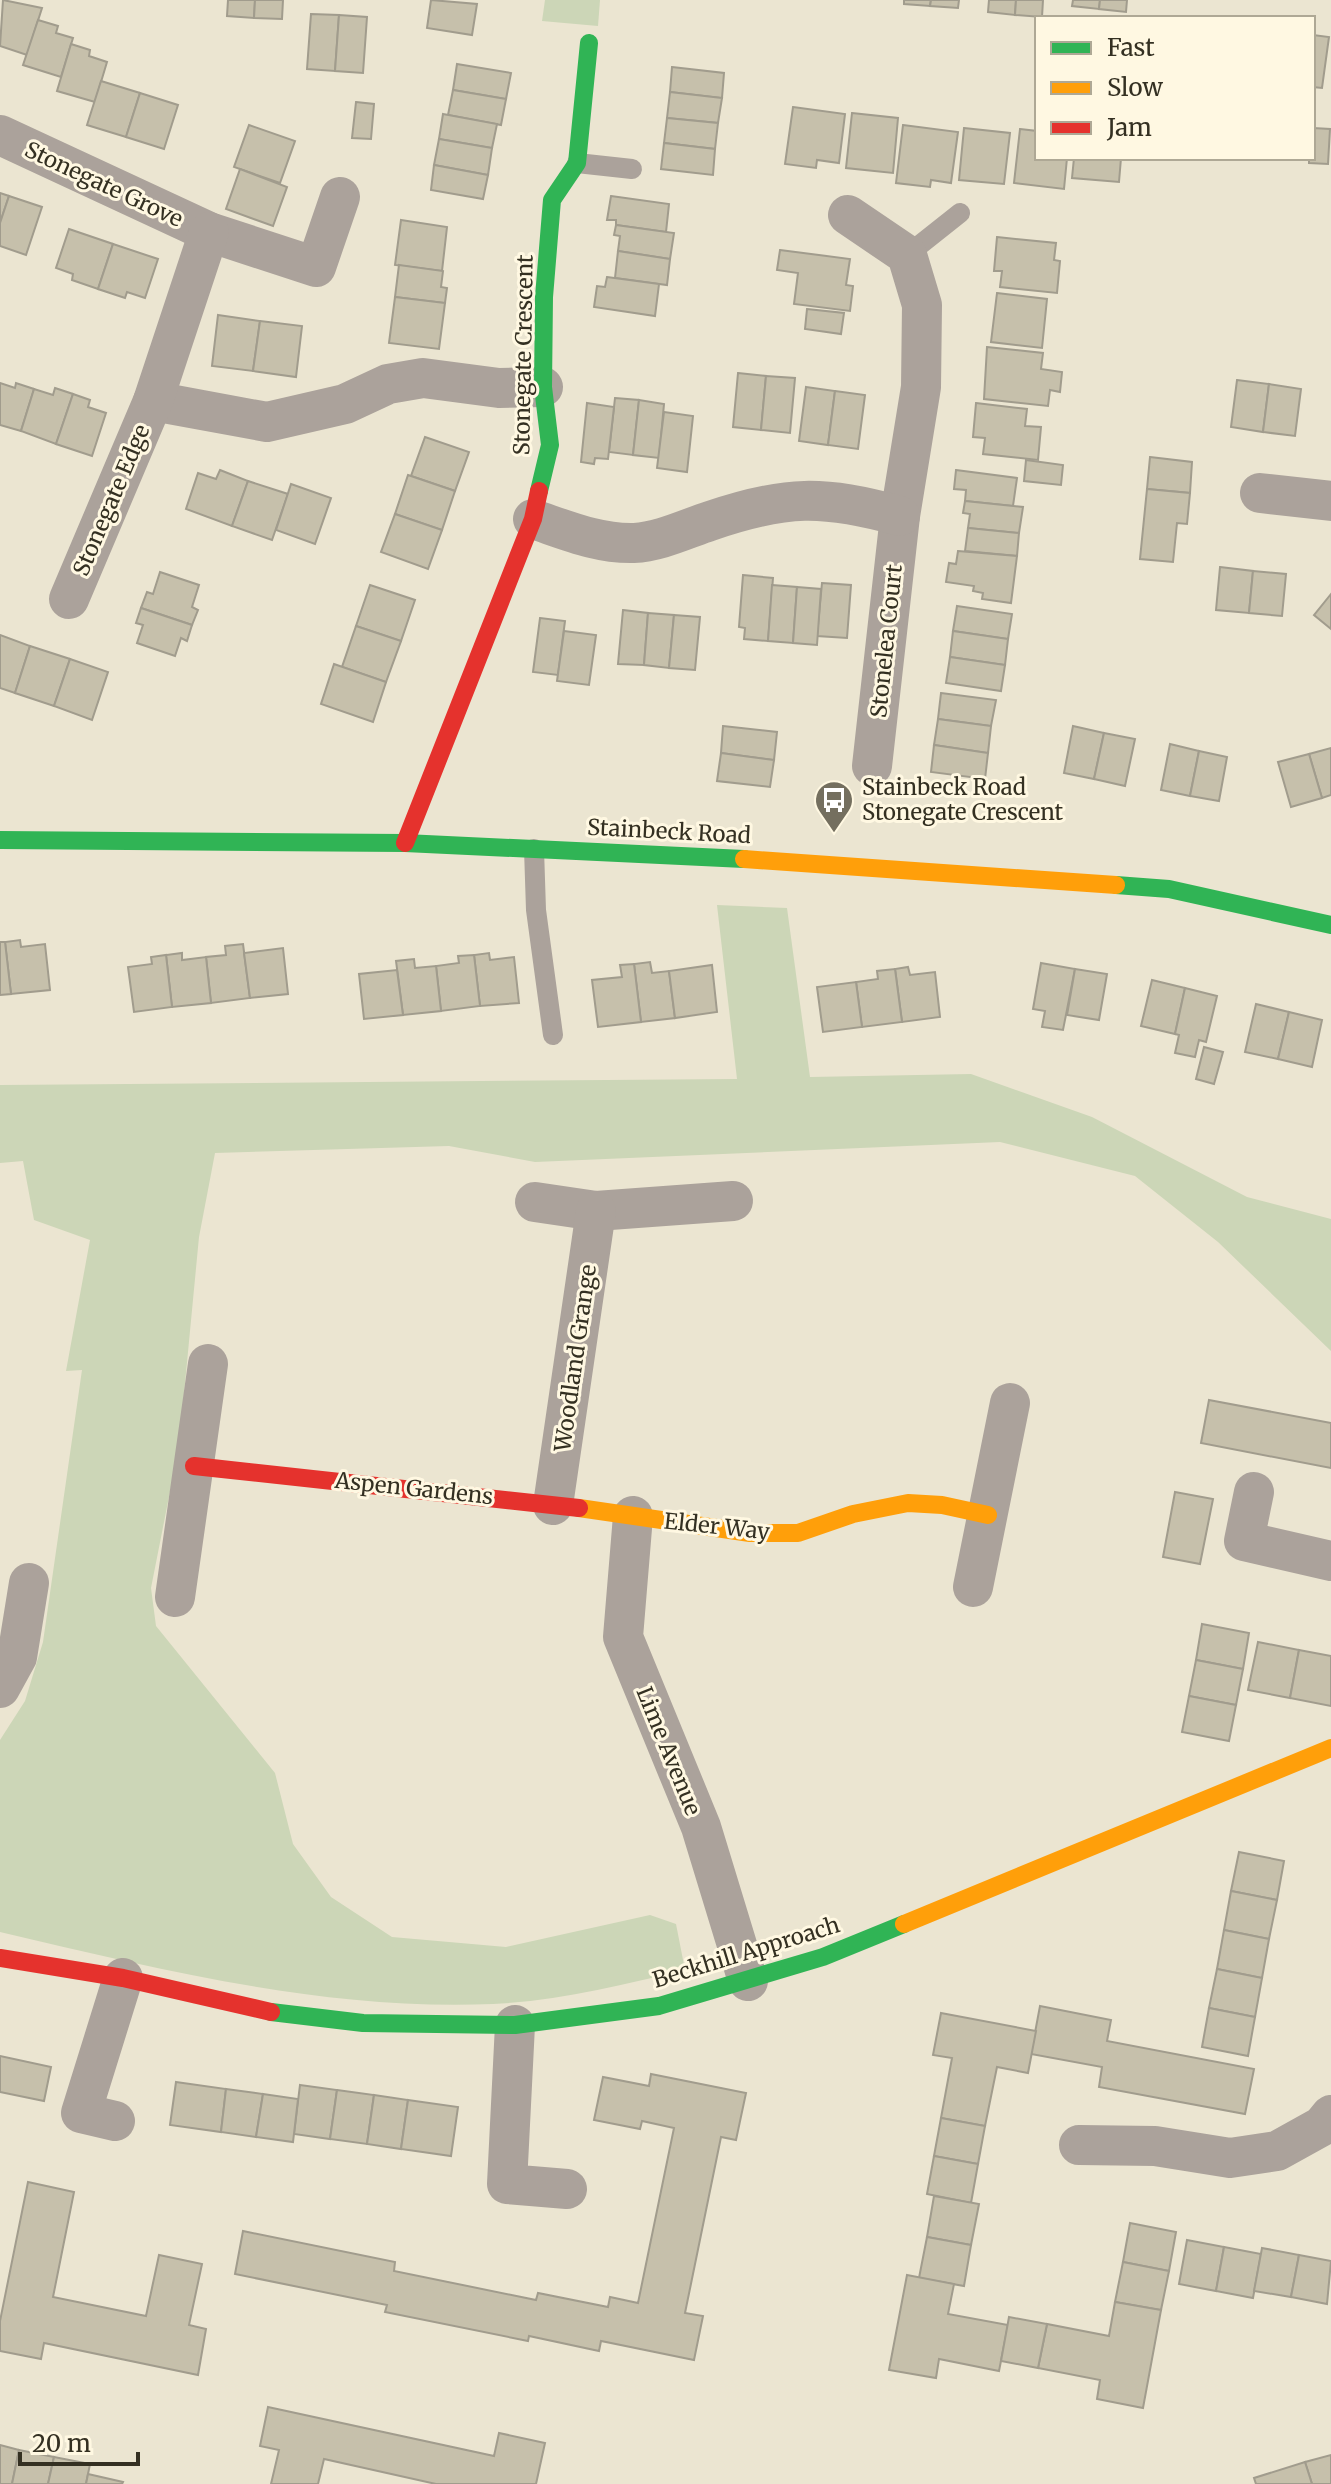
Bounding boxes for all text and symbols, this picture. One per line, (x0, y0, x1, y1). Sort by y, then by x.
legend (1035, 16, 1315, 160)
text: Fast (1107, 32, 1155, 63)
text: Slow (1107, 72, 1163, 103)
text: Jam (1106, 112, 1152, 143)
street label: Stonegate Grove (20, 135, 188, 233)
street label: Stonegate Crescent (507, 254, 539, 456)
street label: Stonegate Edge (67, 420, 155, 580)
street label: Stonelea Court (864, 562, 908, 719)
place label: Stainbeck Road Stonegate Crescent (862, 773, 1063, 826)
bus stop icon: Stainbeck Road Stonegate Crescent (813, 779, 855, 834)
street label: Stainbeck Road (586, 813, 752, 849)
street label: Woodland Grange (548, 1263, 602, 1454)
street label: Aspen Gardens (333, 1466, 494, 1510)
street label: Elder Way (663, 1507, 771, 1545)
street label: Lime Avenue (630, 1683, 708, 1819)
street label: Beckhill Approach (649, 1910, 843, 1994)
scale bar (20, 2416, 138, 2466)
text: 20 m (32, 2428, 91, 2459)

